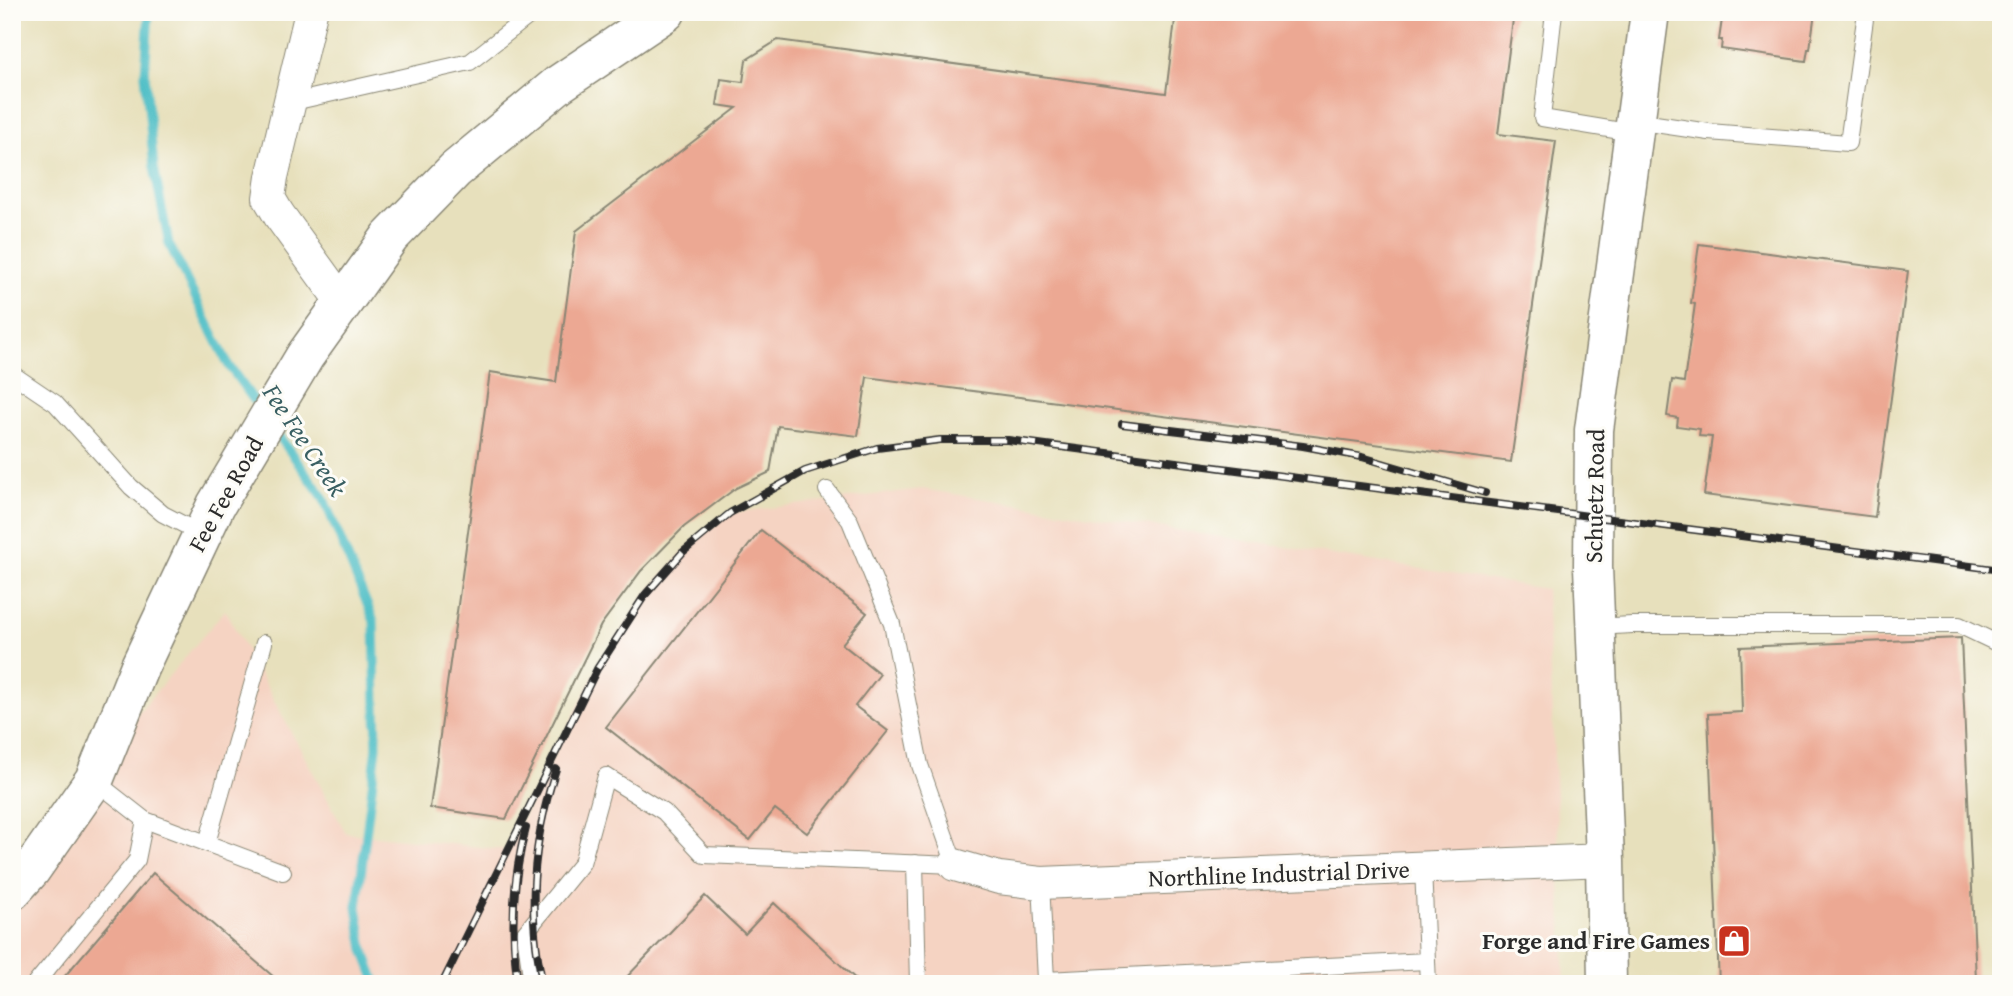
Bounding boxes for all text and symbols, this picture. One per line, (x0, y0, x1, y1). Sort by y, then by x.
water label: Fee Fee Creek (253, 375, 358, 504)
street label: Schuetz Road (1576, 428, 1613, 563)
street label: Fee Fee Road (179, 429, 272, 558)
street label: Northline Industrial Drive (1148, 851, 1410, 896)
shop icon: Forge and Fire Games (1715, 922, 1753, 960)
place label: Forge and Fire Games (1482, 923, 1710, 958)

